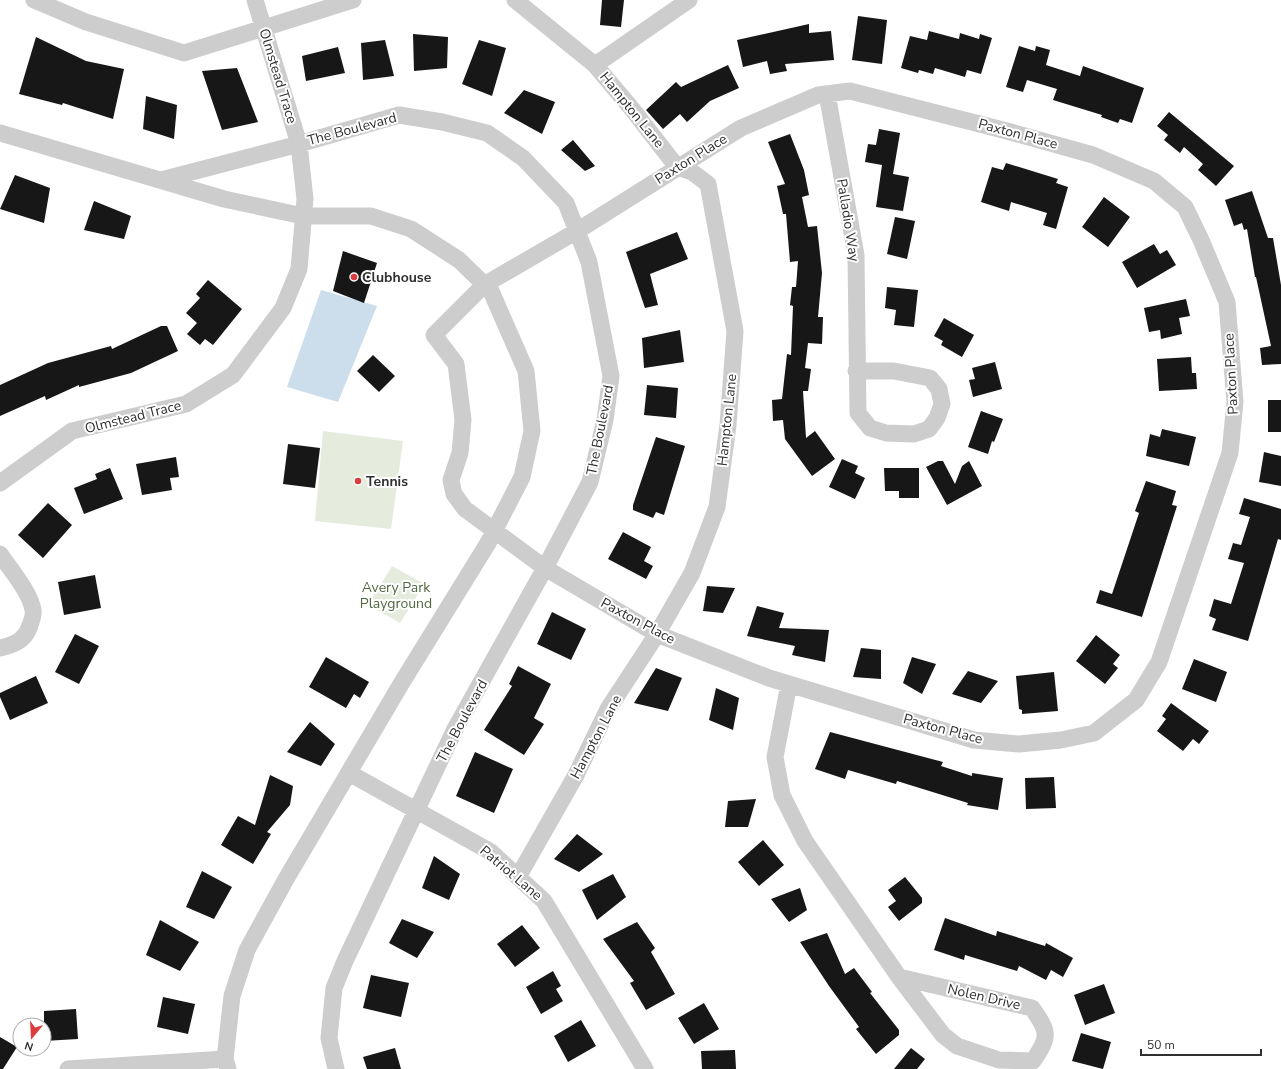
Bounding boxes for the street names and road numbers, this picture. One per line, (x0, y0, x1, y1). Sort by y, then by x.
street label: Olmstead Trace (255, 26, 301, 126)
street label: Hampton Lane (595, 68, 669, 152)
street label: The Boulevard (305, 108, 399, 150)
street label: Paxton Place (976, 114, 1060, 154)
street label: Paxton Place (651, 129, 731, 189)
street label: Palladio Way (832, 177, 864, 264)
street label: Paxton Place (1219, 333, 1243, 415)
street label: Hampton Lane (713, 373, 741, 467)
street label: The Boulevard (582, 383, 618, 477)
street label: Olmstead Trace (83, 396, 183, 438)
street label: Paxton Place (597, 593, 679, 649)
street label: The Boulevard (432, 676, 492, 766)
street label: Hampton Lane (566, 692, 626, 782)
street label: Paxton Place (901, 709, 985, 749)
street label: Patriot Lane (476, 841, 546, 905)
street label: Nolen Drive (946, 979, 1022, 1015)

